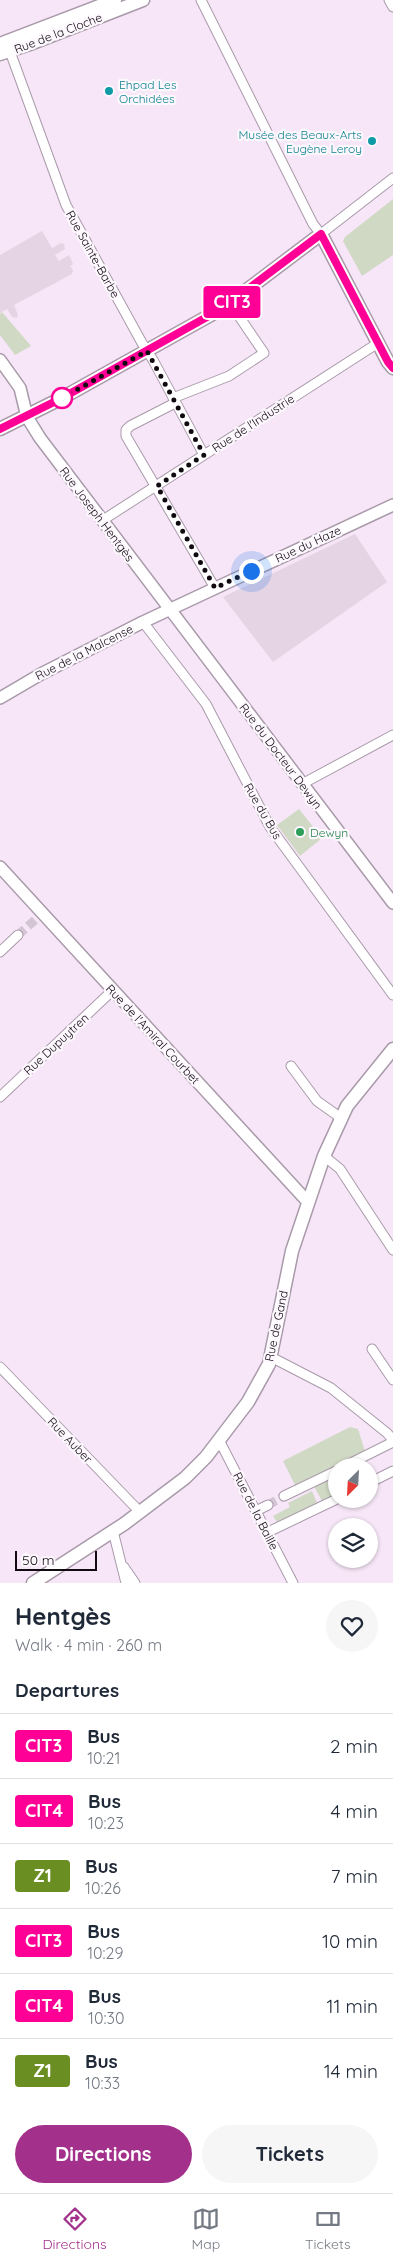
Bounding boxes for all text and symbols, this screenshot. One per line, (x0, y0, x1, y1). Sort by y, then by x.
street label: Rue de la Cloche (12, 9, 104, 57)
place label: Ehpad Les Orchidées (119, 77, 177, 106)
marker: Ehpad Les Orchidées (103, 85, 115, 97)
place label: Musée des Beaux-Arts Eugène Leroy (238, 127, 362, 156)
marker: Musée des Beaux-Arts Eugène Leroy (366, 135, 378, 147)
street label: Rue Sainte-Barbe (63, 208, 123, 300)
line badge: CIT3 (197, 286, 267, 318)
text: CIT3 (213, 290, 251, 313)
unlabelled marker (51, 387, 73, 409)
street label: Rue de l'Industrie (209, 391, 297, 455)
street label: Rue Joseph Hentgès (56, 464, 138, 565)
street label: Rue du Haze (273, 522, 343, 566)
your location (239, 559, 264, 584)
street label: Rue de la Malcense (33, 621, 136, 683)
street label: Rue du Docteur Dewyn (236, 700, 326, 812)
street label: Rue du Bus (241, 780, 285, 842)
place label: Dewyn (310, 825, 348, 840)
marker: Dewyn (294, 826, 306, 838)
street label: Rue de l'Amiral Courbet (103, 981, 203, 1087)
street label: Rue Dupuytren (20, 1010, 92, 1078)
street label: Rue de Gand (261, 1289, 291, 1363)
street label: Rue Auber (44, 1414, 96, 1466)
north arrow (328, 1458, 378, 1508)
map controls (328, 1458, 378, 1568)
street label: Rue de la Baille (230, 1470, 282, 1553)
button: layers (328, 1518, 378, 1568)
scale bar (15, 1548, 98, 1571)
text: 50 m (22, 1551, 55, 1569)
button: heart (326, 1600, 378, 1652)
text: Hentgès (15, 1601, 111, 1631)
text: Walk · 4 min · 260 m (15, 1635, 162, 1655)
text: Departures (15, 1678, 119, 1702)
text: Bus (87, 1724, 120, 1748)
text: CIT3 (25, 1734, 62, 1757)
text: 2 min (330, 1734, 378, 1758)
text: 10:21 (87, 1748, 120, 1768)
text: Bus (88, 1789, 121, 1813)
text: CIT4 (25, 1799, 63, 1822)
text: 4 min (330, 1799, 378, 1823)
text: 10:23 (88, 1813, 124, 1833)
text: Bus (85, 1854, 118, 1878)
text: Z1 (33, 1864, 52, 1887)
text: 7 min (331, 1864, 378, 1888)
text: 10:26 (85, 1878, 121, 1898)
text: Bus (87, 1919, 120, 1943)
text: CIT3 (25, 1929, 62, 1952)
text: 10 min (322, 1929, 378, 1953)
text: 10:29 (87, 1943, 123, 1963)
text: Bus (88, 1984, 121, 2008)
text: CIT4 (25, 1994, 63, 2017)
text: 11 min (326, 1994, 378, 2018)
text: 10:30 (88, 2008, 124, 2028)
text: Bus (85, 2049, 118, 2073)
text: Z1 (33, 2059, 52, 2082)
text: 14 min (324, 2059, 378, 2083)
text: 10:33 (85, 2073, 120, 2093)
button: Directions (15, 2125, 192, 2183)
button: Tickets (202, 2125, 378, 2183)
tab: Directions (42, 2205, 107, 2253)
tab: Map (192, 2205, 220, 2253)
tab: Tickets (305, 2205, 350, 2253)

